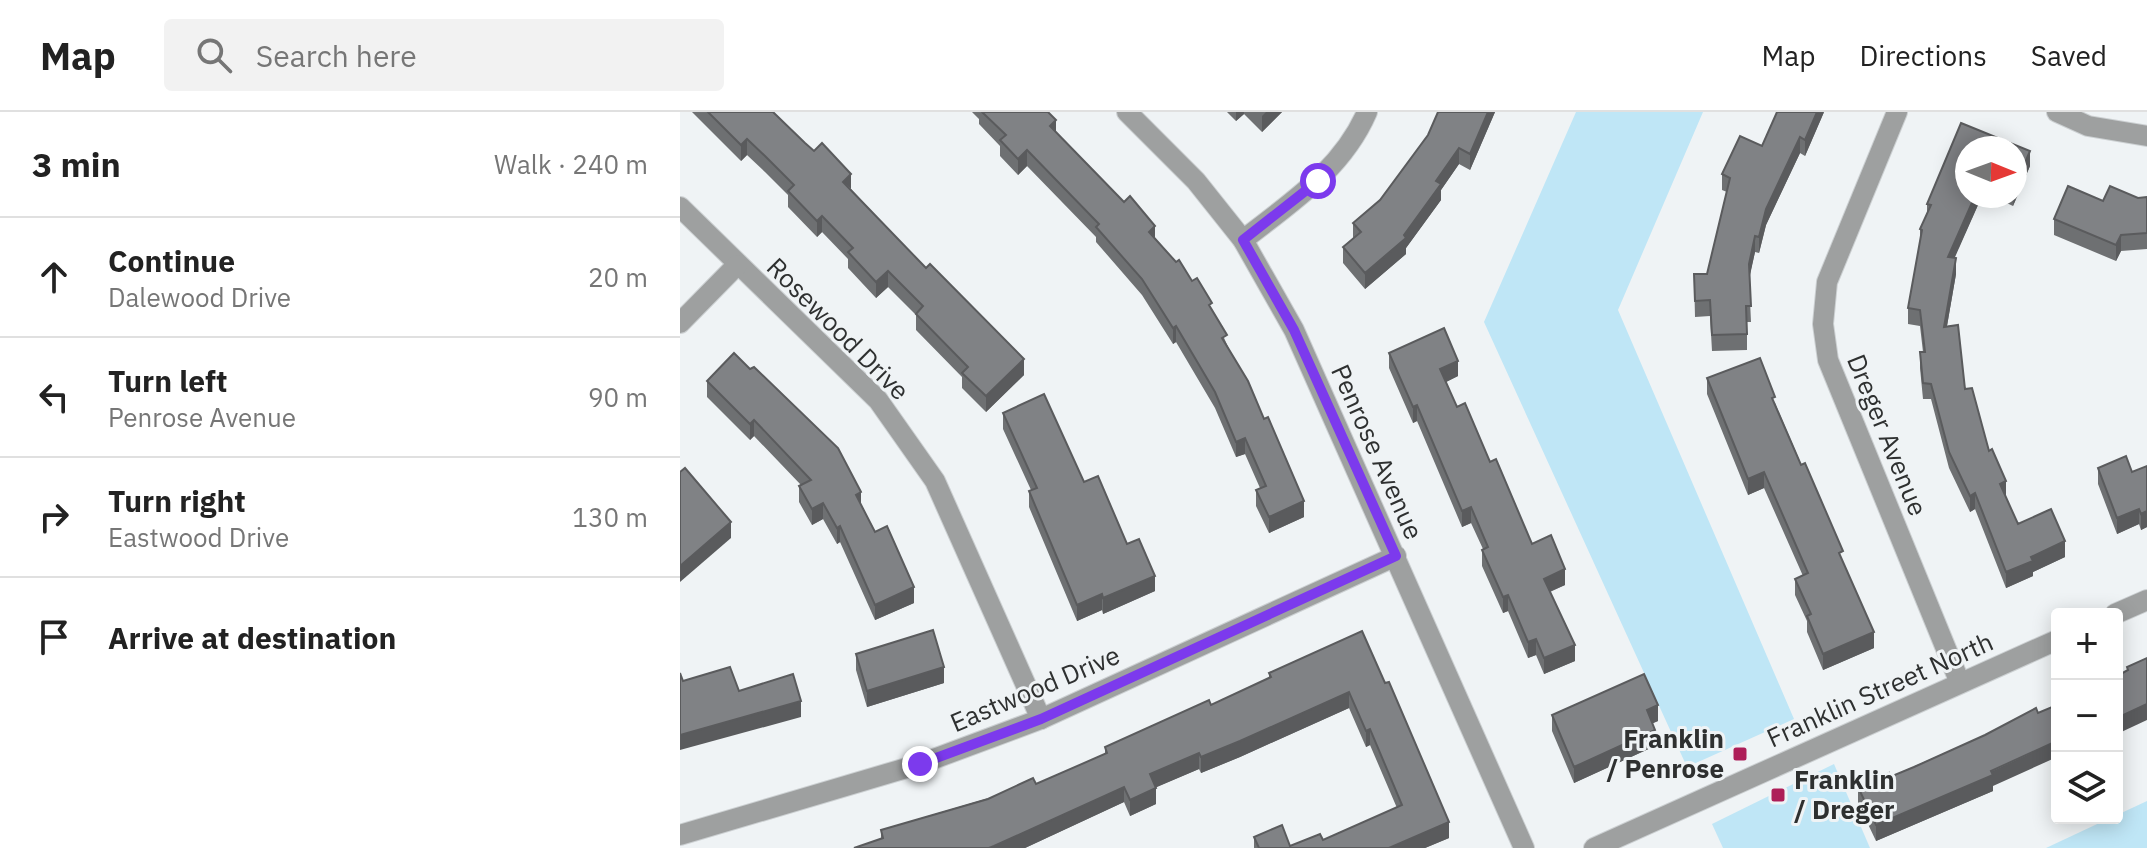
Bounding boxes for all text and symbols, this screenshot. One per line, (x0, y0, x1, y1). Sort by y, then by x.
search box (164, 19, 724, 91)
text: Map (40, 31, 116, 80)
icon: search (192, 33, 236, 77)
text: Search here (256, 36, 417, 75)
text: Map (1761, 37, 1815, 74)
text: Directions (1859, 37, 1987, 74)
text: Saved (2031, 37, 2107, 74)
north arrow (1955, 136, 2027, 208)
text: 3 min (32, 142, 121, 186)
text: Walk · 240 m (494, 147, 648, 181)
route start (1300, 163, 1336, 199)
text: Continue (108, 241, 235, 280)
street label: Rosewood Drive (760, 250, 917, 407)
icon: ahead (32, 255, 76, 299)
text: 20 m (588, 260, 648, 294)
text: Dalewood Drive (108, 280, 291, 314)
street label: Dreger Avenue (1840, 349, 1936, 520)
street label: Penrose Avenue (1324, 359, 1432, 544)
text: Turn left (108, 361, 227, 400)
icon: left (32, 375, 76, 419)
text: 90 m (588, 380, 648, 414)
text: Penrose Avenue (108, 400, 296, 434)
text: Turn right (108, 481, 246, 520)
icon: right (32, 495, 76, 539)
text: 130 m (572, 500, 648, 534)
text: Eastwood Drive (108, 520, 289, 554)
map controls (2051, 608, 2123, 824)
button: + (2051, 608, 2123, 680)
icon: arrive (32, 615, 76, 659)
text: Arrive at destination (108, 618, 396, 657)
street label: Franklin Street North (1761, 624, 1998, 754)
street label: Eastwood Drive (945, 637, 1125, 739)
button: − (2051, 680, 2123, 752)
place label: Franklin / Penrose (1607, 721, 1724, 785)
marker: Franklin / Penrose (1731, 745, 1749, 763)
route end (902, 746, 938, 782)
button: layers (2051, 752, 2123, 824)
place label: Franklin / Dreger (1794, 762, 1895, 826)
marker: Franklin / Dreger (1769, 786, 1787, 804)

